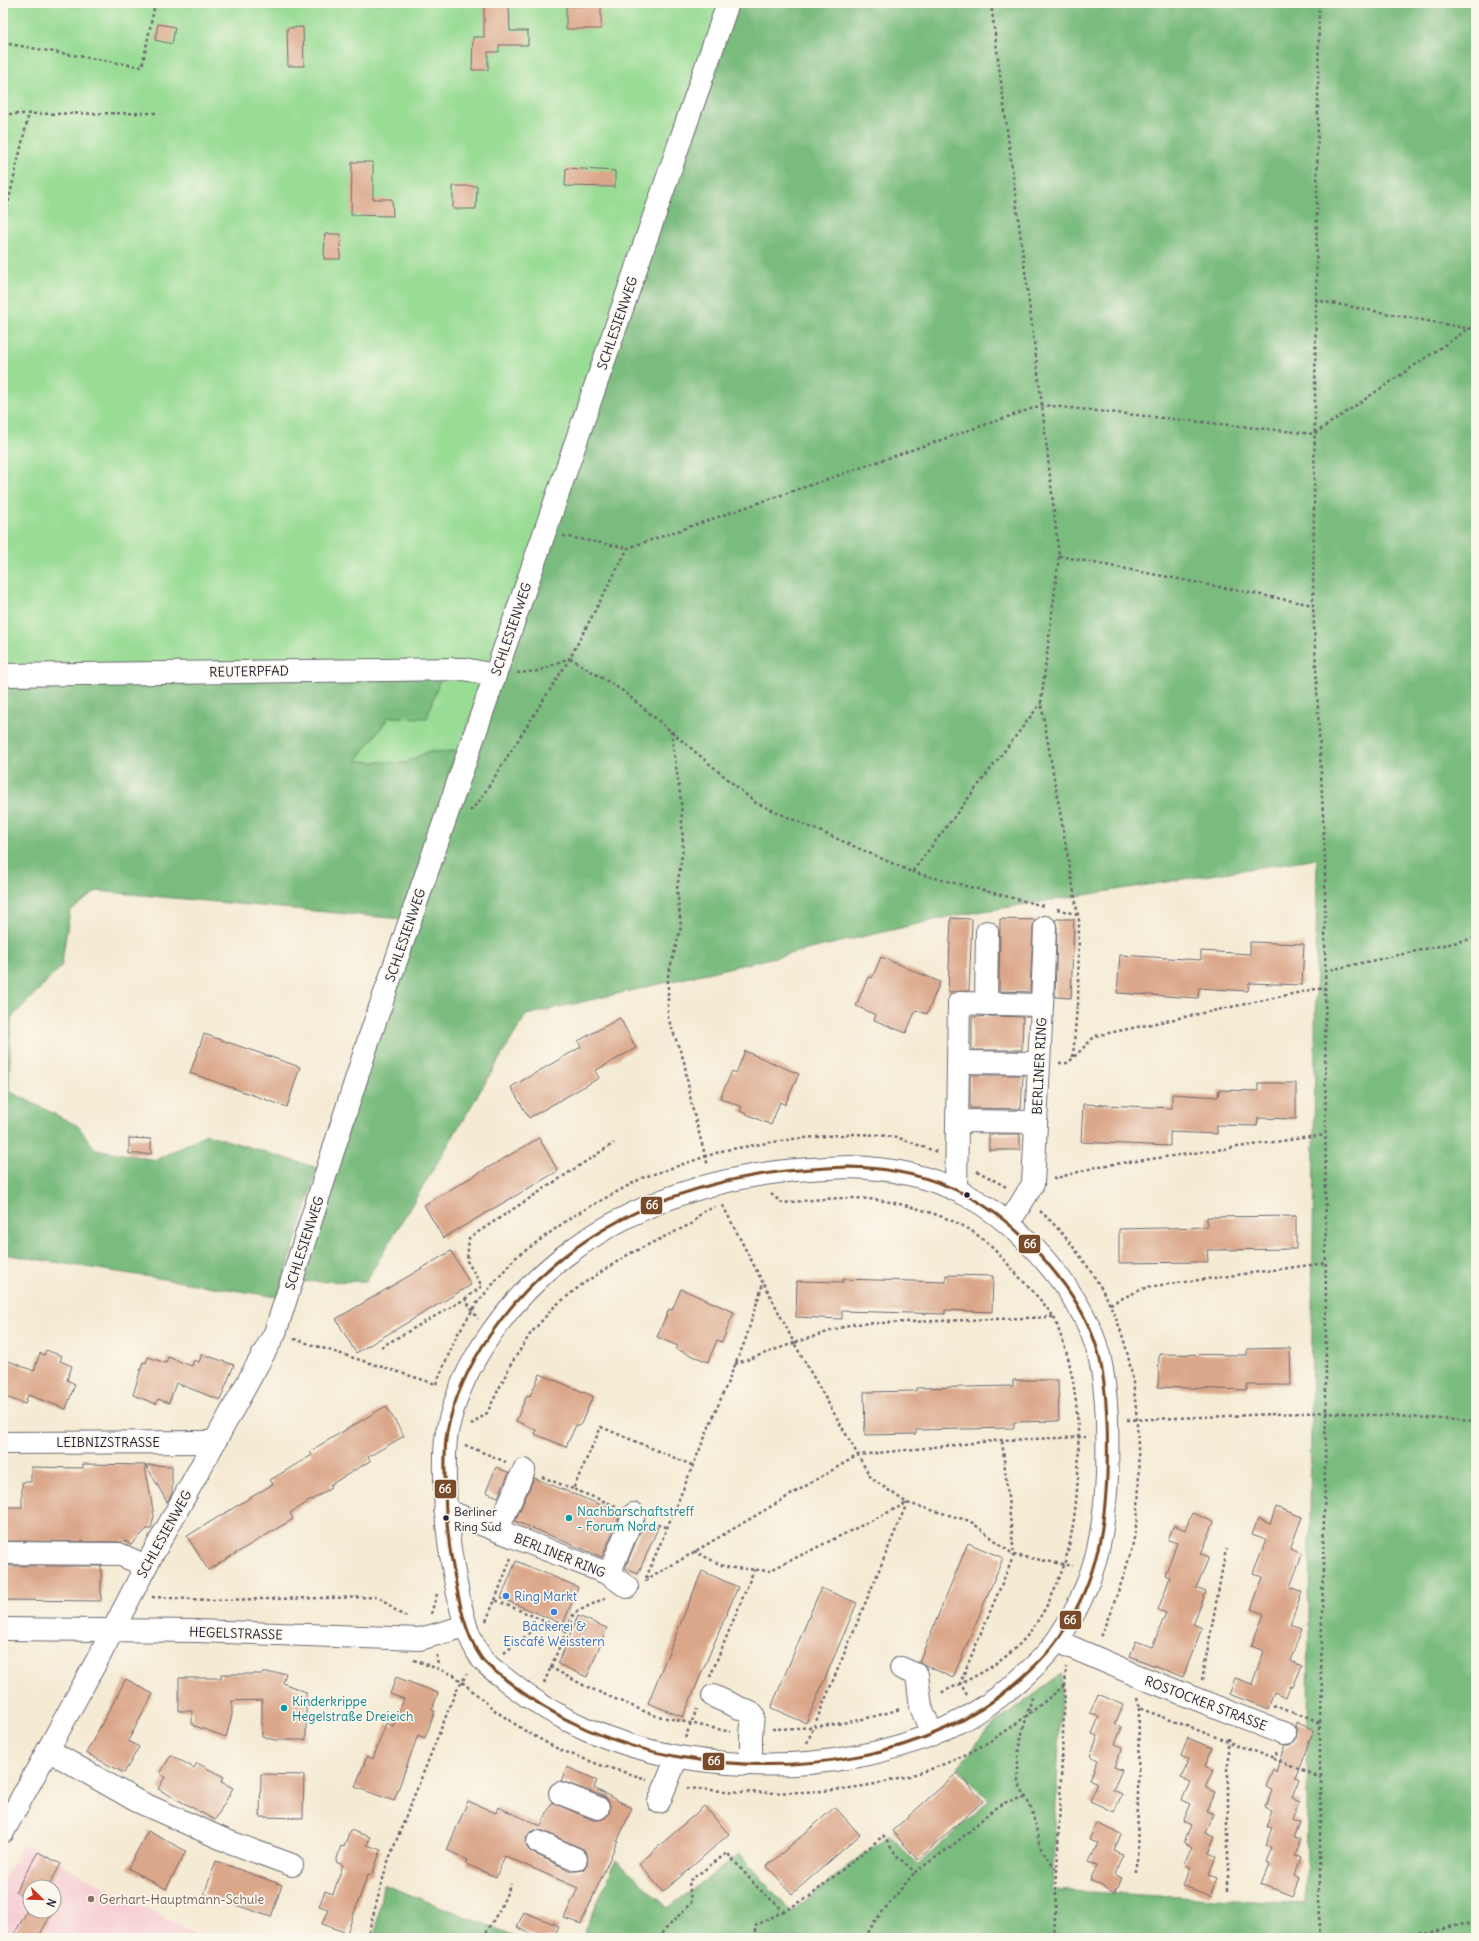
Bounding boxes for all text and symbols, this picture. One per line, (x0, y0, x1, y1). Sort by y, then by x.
street label: SCHLESIENWEG (594, 274, 641, 372)
street label: SCHLESIENWEG (488, 580, 535, 678)
street label: REUTERPFAD (209, 662, 289, 681)
street label: SCHLESIENWEG (382, 886, 429, 984)
street label: BERLINER RING (1028, 1017, 1051, 1115)
unlabelled marker (962, 1190, 972, 1200)
street label: SCHLESIENWEG (281, 1194, 328, 1292)
line badge: 66 (640, 1196, 663, 1215)
text: 66 (646, 1198, 658, 1212)
line badge: 66 (1018, 1234, 1041, 1254)
text: 66 (1024, 1237, 1036, 1251)
street label: LEIBNIZSTRASSE (56, 1434, 160, 1451)
line badge: 66 (434, 1479, 457, 1499)
text: 66 (439, 1482, 451, 1496)
street label: SCHLESIENWEG (133, 1487, 196, 1581)
place label: Nachbarschaftstreff - Forum Nord (577, 1503, 695, 1535)
place label: Berliner Ring Süd (454, 1504, 502, 1534)
marker: Berliner Ring Süd (441, 1513, 451, 1523)
marker: Nachbarschaftstreff - Forum Nord (564, 1513, 574, 1523)
street label: BERLINER RING (511, 1529, 608, 1582)
place label: Ring Markt (514, 1588, 578, 1605)
marker: Ring Markt (501, 1591, 511, 1601)
marker: Bäckerei & Eiscafé Weisstern (549, 1607, 559, 1617)
line badge: 66 (1059, 1610, 1082, 1630)
text: 66 (1064, 1613, 1076, 1627)
place label: Bäckerei & Eiscafé Weisstern (503, 1618, 605, 1650)
street label: HEGELSTRASSE (189, 1623, 283, 1644)
street label: ROSTOCKER STRASSE (1142, 1672, 1270, 1735)
place label: Kinderkrippe Hegelstraße Dreieich (292, 1693, 414, 1725)
marker: Kinderkrippe Hegelstraße Dreieich (279, 1703, 289, 1713)
line badge: 66 (702, 1752, 725, 1771)
text: 66 (708, 1754, 720, 1768)
north arrow (22, 1879, 62, 1919)
place label: Gerhart-Hauptmann-Schule (99, 1891, 264, 1908)
marker: Gerhart-Hauptmann-Schule (86, 1894, 96, 1904)
text: N (43, 1897, 59, 1909)

